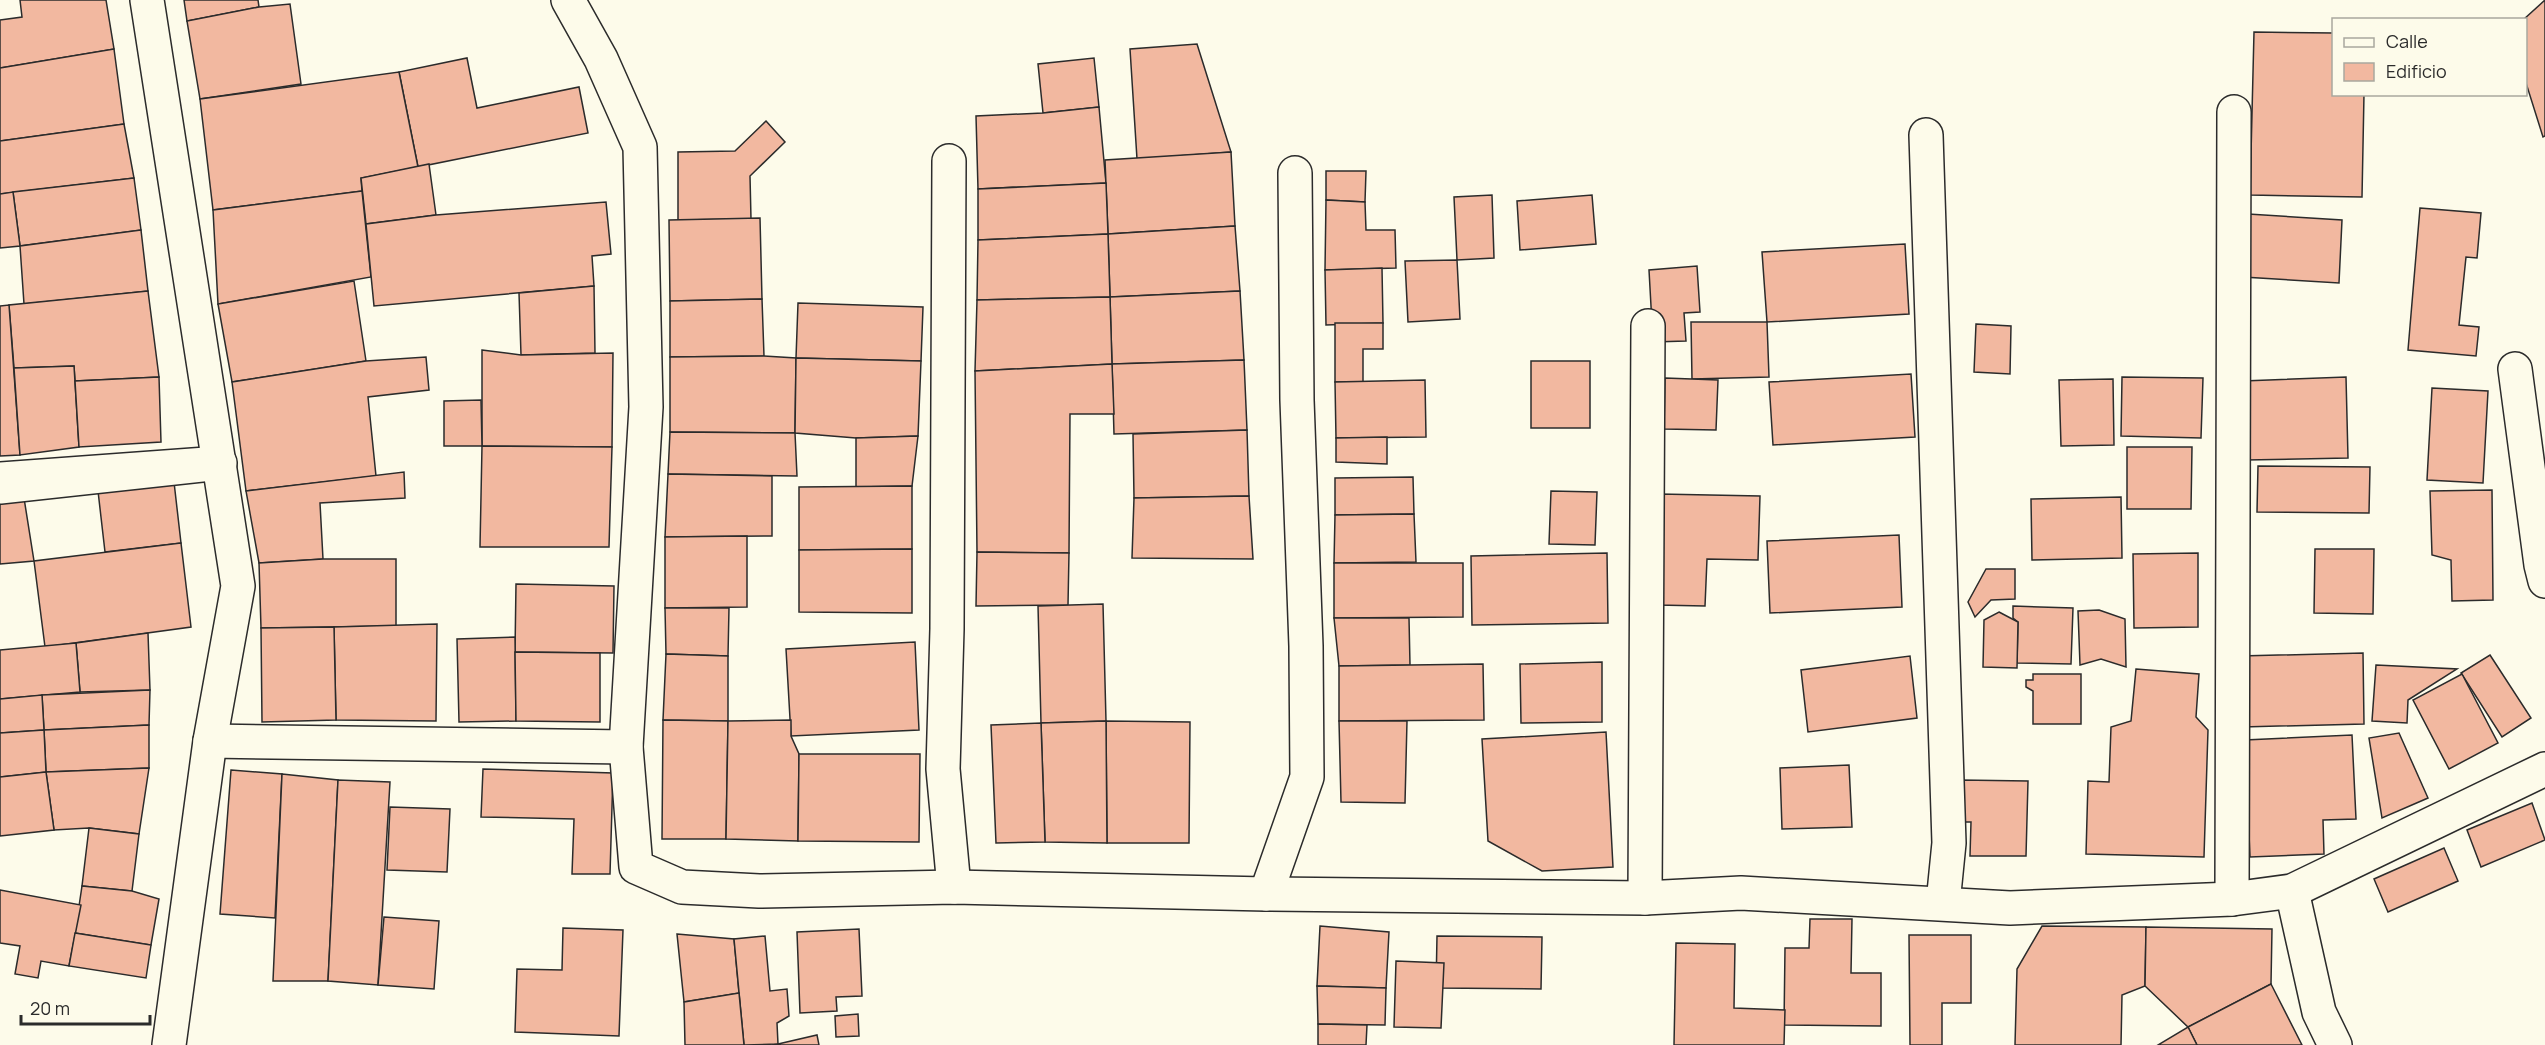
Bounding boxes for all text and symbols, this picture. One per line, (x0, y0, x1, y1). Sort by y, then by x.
legend (2332, 18, 2527, 96)
text: Calle (2386, 29, 2428, 53)
text: Edificio (2386, 59, 2447, 83)
scale bar (21, 988, 150, 1026)
text: 20 m (30, 996, 70, 1020)

